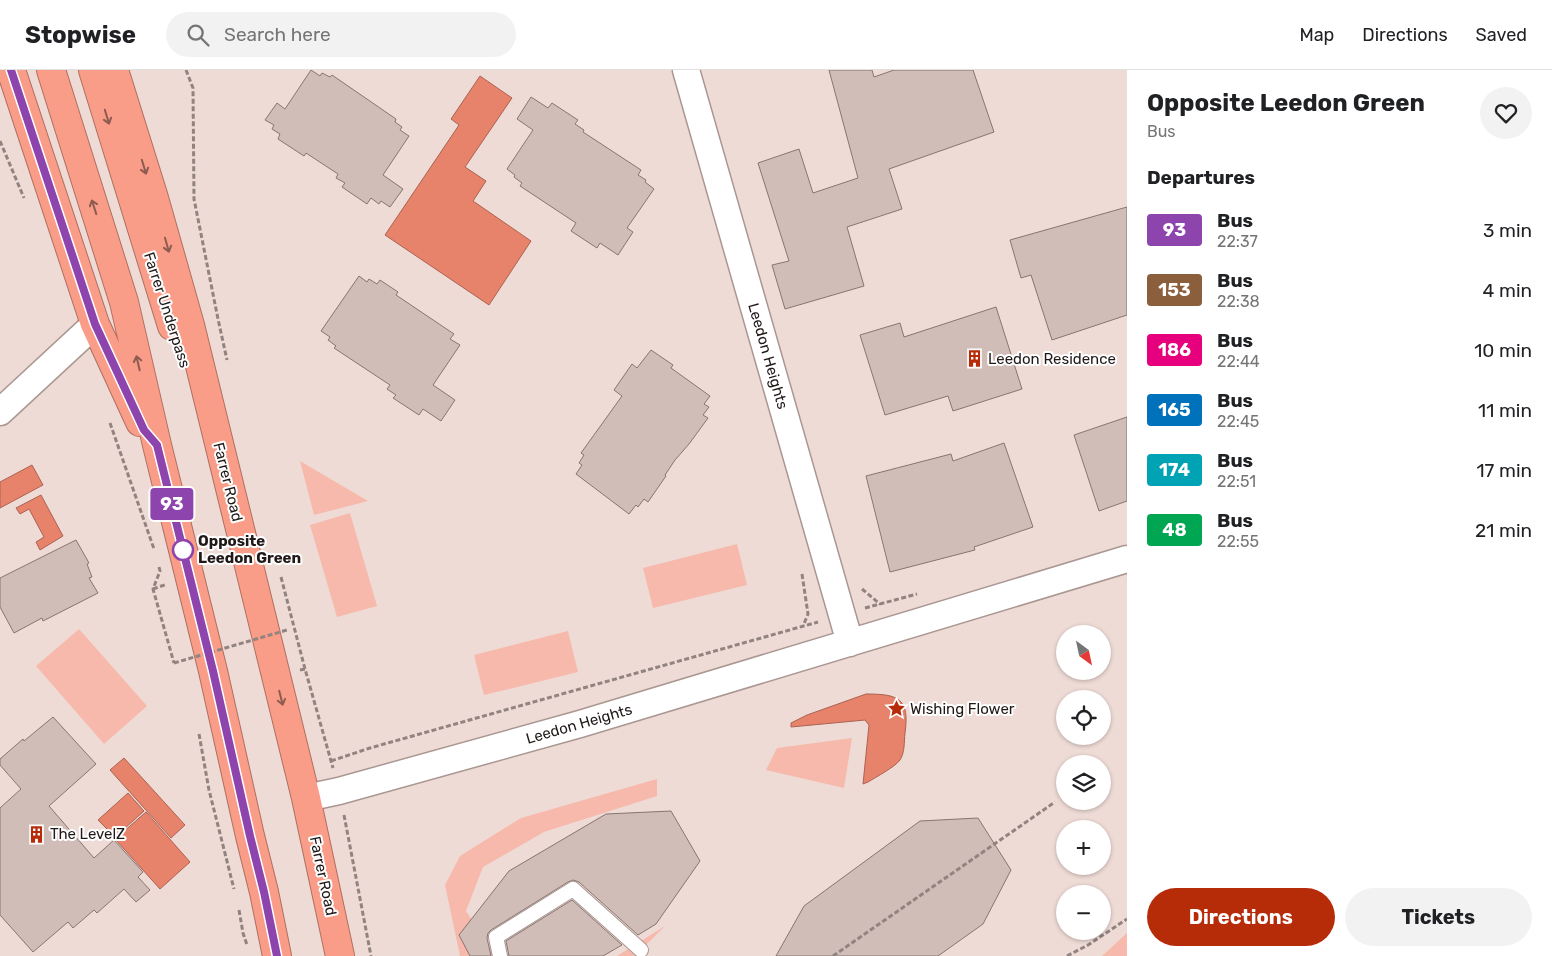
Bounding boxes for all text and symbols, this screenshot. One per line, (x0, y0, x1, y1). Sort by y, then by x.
search box (166, 12, 516, 57)
text: Stopwise (25, 21, 136, 49)
icon: search (184, 21, 212, 49)
text: Search here (224, 23, 331, 46)
text: Map (1299, 24, 1334, 46)
text: Directions (1362, 24, 1448, 46)
text: Saved (1476, 24, 1527, 46)
button: heart (1480, 87, 1532, 139)
text: Opposite Leedon Green (1147, 89, 1425, 117)
one-way arrow (103, 108, 112, 124)
text: Bus (1147, 122, 1175, 141)
one-way arrow (140, 158, 150, 174)
text: Departures (1147, 166, 1255, 189)
one-way arrow (89, 200, 98, 215)
text: Bus (1217, 209, 1253, 232)
text: 93 (1163, 219, 1186, 241)
text: 3 min (1483, 219, 1532, 242)
text: 22:37 (1217, 232, 1258, 251)
one-way arrow (163, 237, 173, 253)
street label: Farrer Underpass (140, 250, 194, 370)
text: Bus (1217, 269, 1253, 292)
text: 153 (1158, 279, 1191, 301)
text: 4 min (1483, 279, 1532, 302)
text: 22:38 (1217, 292, 1260, 311)
street label: Leedon Heights (744, 301, 792, 412)
text: Bus (1217, 329, 1253, 352)
text: 186 (1158, 339, 1191, 361)
text: 10 min (1474, 339, 1532, 362)
building icon: Leedon Residence (964, 349, 984, 369)
place label: Leedon Residence (988, 350, 1116, 368)
text: 22:44 (1217, 352, 1260, 371)
one-way arrow (133, 356, 142, 372)
text: Bus (1217, 389, 1253, 412)
text: 165 (1158, 399, 1191, 421)
text: 11 min (1478, 399, 1532, 422)
text: 22:45 (1217, 412, 1259, 431)
street label: Farrer Road (209, 441, 247, 523)
text: Bus (1217, 449, 1253, 472)
text: 174 (1159, 459, 1190, 481)
text: 17 min (1476, 459, 1532, 482)
text: 22:51 (1217, 472, 1256, 491)
line badge: 93 (150, 488, 194, 520)
text: 93 (160, 493, 184, 515)
text: Bus (1217, 509, 1253, 532)
text: 48 (1162, 519, 1187, 541)
text: 21 min (1475, 519, 1532, 542)
place label: Opposite Leedon Green (198, 532, 301, 567)
text: 22:55 (1217, 532, 1259, 551)
marker: Opposite Leedon Green (172, 539, 194, 561)
north arrow (1056, 625, 1111, 680)
map controls (1056, 625, 1111, 940)
one-way arrow (277, 689, 286, 705)
button: locate (1056, 690, 1111, 745)
place icon: Wishing Flower (886, 699, 906, 719)
street label: Leedon Heights (524, 700, 635, 748)
place label: Wishing Flower (910, 700, 1015, 718)
button: layers (1056, 755, 1111, 810)
button: + (1056, 820, 1111, 875)
building icon: The LevelZ (26, 824, 46, 844)
place label: The LevelZ (50, 825, 125, 843)
street label: Farrer Road (306, 835, 340, 917)
button: − (1056, 885, 1111, 940)
button: Directions (1147, 888, 1335, 946)
button: Tickets (1345, 888, 1532, 946)

